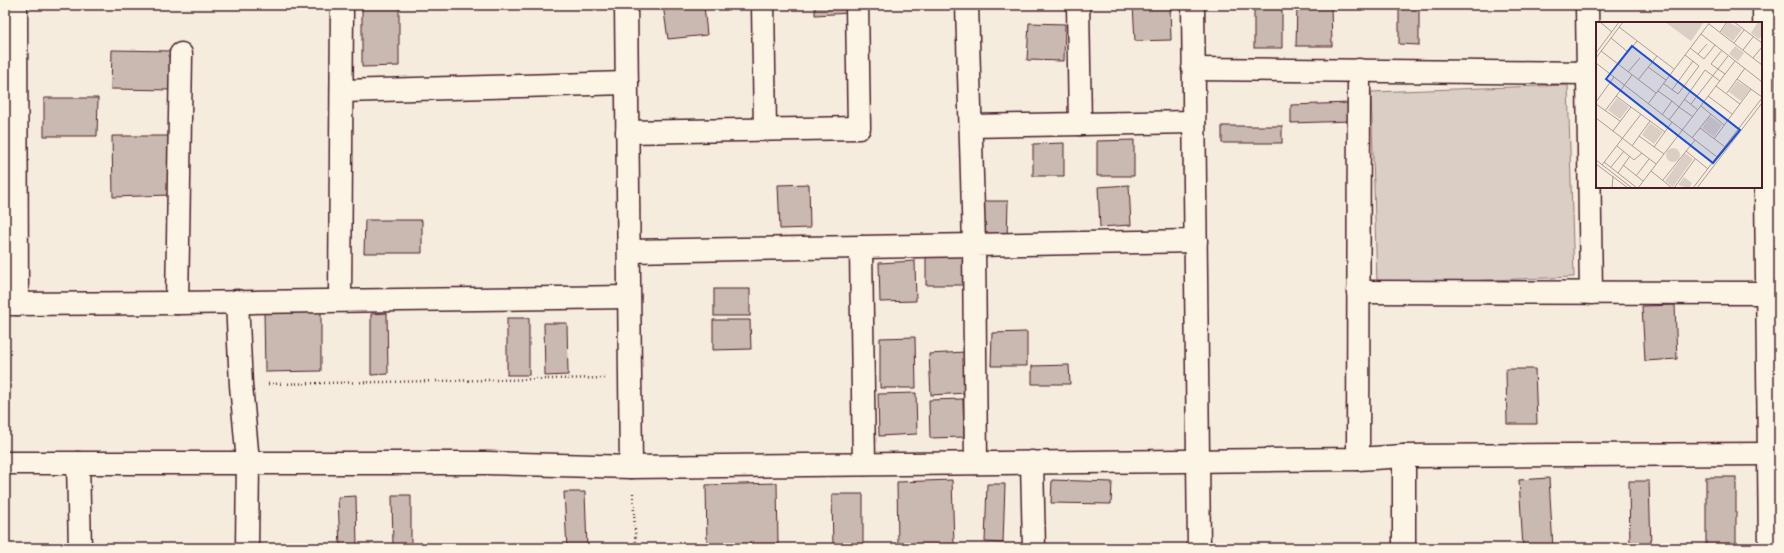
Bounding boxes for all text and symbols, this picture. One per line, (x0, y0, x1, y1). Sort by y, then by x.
inset map (1596, 22, 1762, 188)

